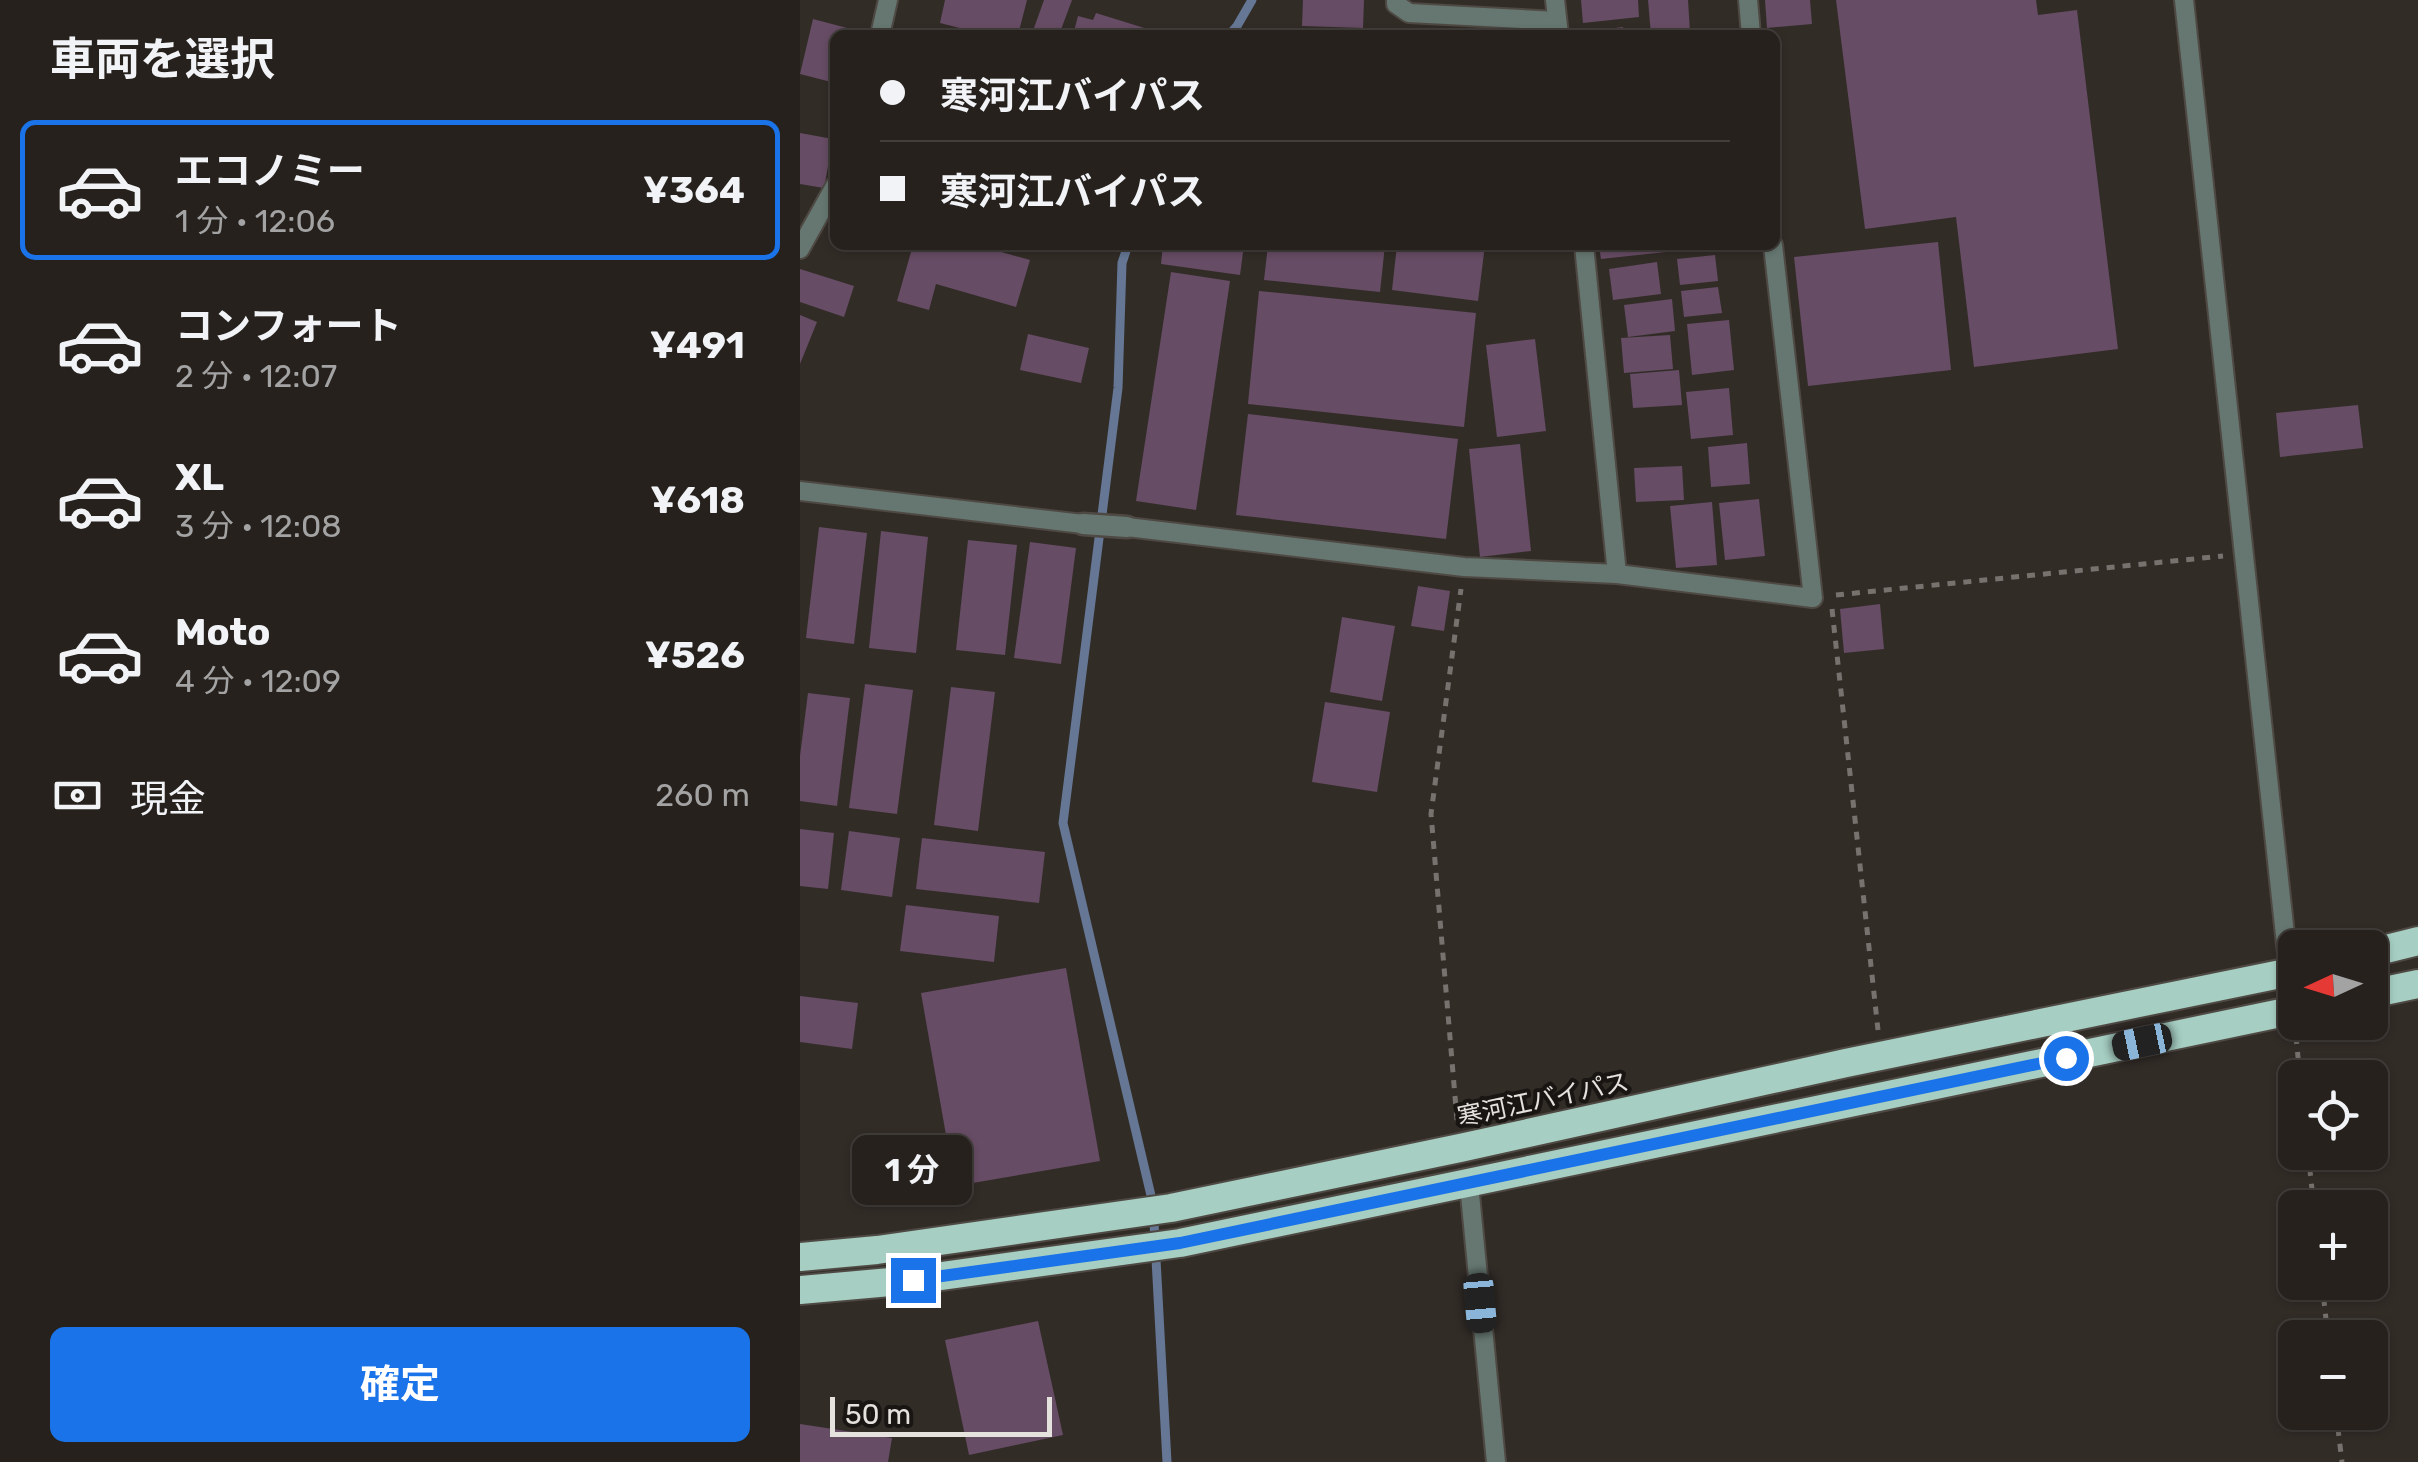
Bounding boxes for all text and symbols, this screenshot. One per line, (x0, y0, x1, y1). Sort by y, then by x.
text: 車両を選択 (50, 33, 275, 86)
text: 寒河江バイパス (940, 73, 1205, 119)
icon: car (55, 145, 145, 235)
text: エコノミー (175, 148, 365, 194)
text: ¥364 (643, 167, 745, 213)
text: 寒河江バイパス (940, 169, 1205, 215)
text: 1 分 · 12:06 (175, 202, 335, 240)
icon: car (55, 300, 145, 390)
text: コンフォート (175, 303, 402, 349)
text: ¥491 (650, 322, 745, 368)
text: 2 分 · 12:07 (175, 357, 337, 395)
text: XL (175, 454, 224, 500)
icon: car (55, 455, 145, 545)
text: ¥618 (650, 477, 745, 523)
text: 3 分 · 12:08 (175, 507, 342, 545)
text: Moto (175, 609, 271, 655)
icon: car (55, 610, 145, 700)
text: ¥526 (645, 632, 745, 678)
text: 4 分 · 12:09 (175, 662, 341, 700)
icon: cash (50, 768, 105, 823)
text: 現金 (130, 776, 206, 822)
text: 260 m (655, 776, 750, 814)
north arrow (2278, 930, 2388, 1040)
map controls (2278, 930, 2388, 1430)
car (2110, 1021, 2174, 1063)
route start (2044, 1036, 2089, 1081)
button: locate (2278, 1060, 2388, 1170)
street label: 寒河江バイパス (1455, 1067, 1631, 1132)
callout: 1 分 (853, 1135, 973, 1205)
text: 1 分 (885, 1151, 939, 1189)
button: + (2278, 1190, 2388, 1300)
route end (891, 1258, 936, 1303)
car (1462, 1272, 1498, 1334)
button: − (2278, 1320, 2388, 1430)
button: 確定 (50, 1327, 750, 1442)
scale bar (830, 1392, 1052, 1436)
text: 50 m (845, 1398, 911, 1431)

